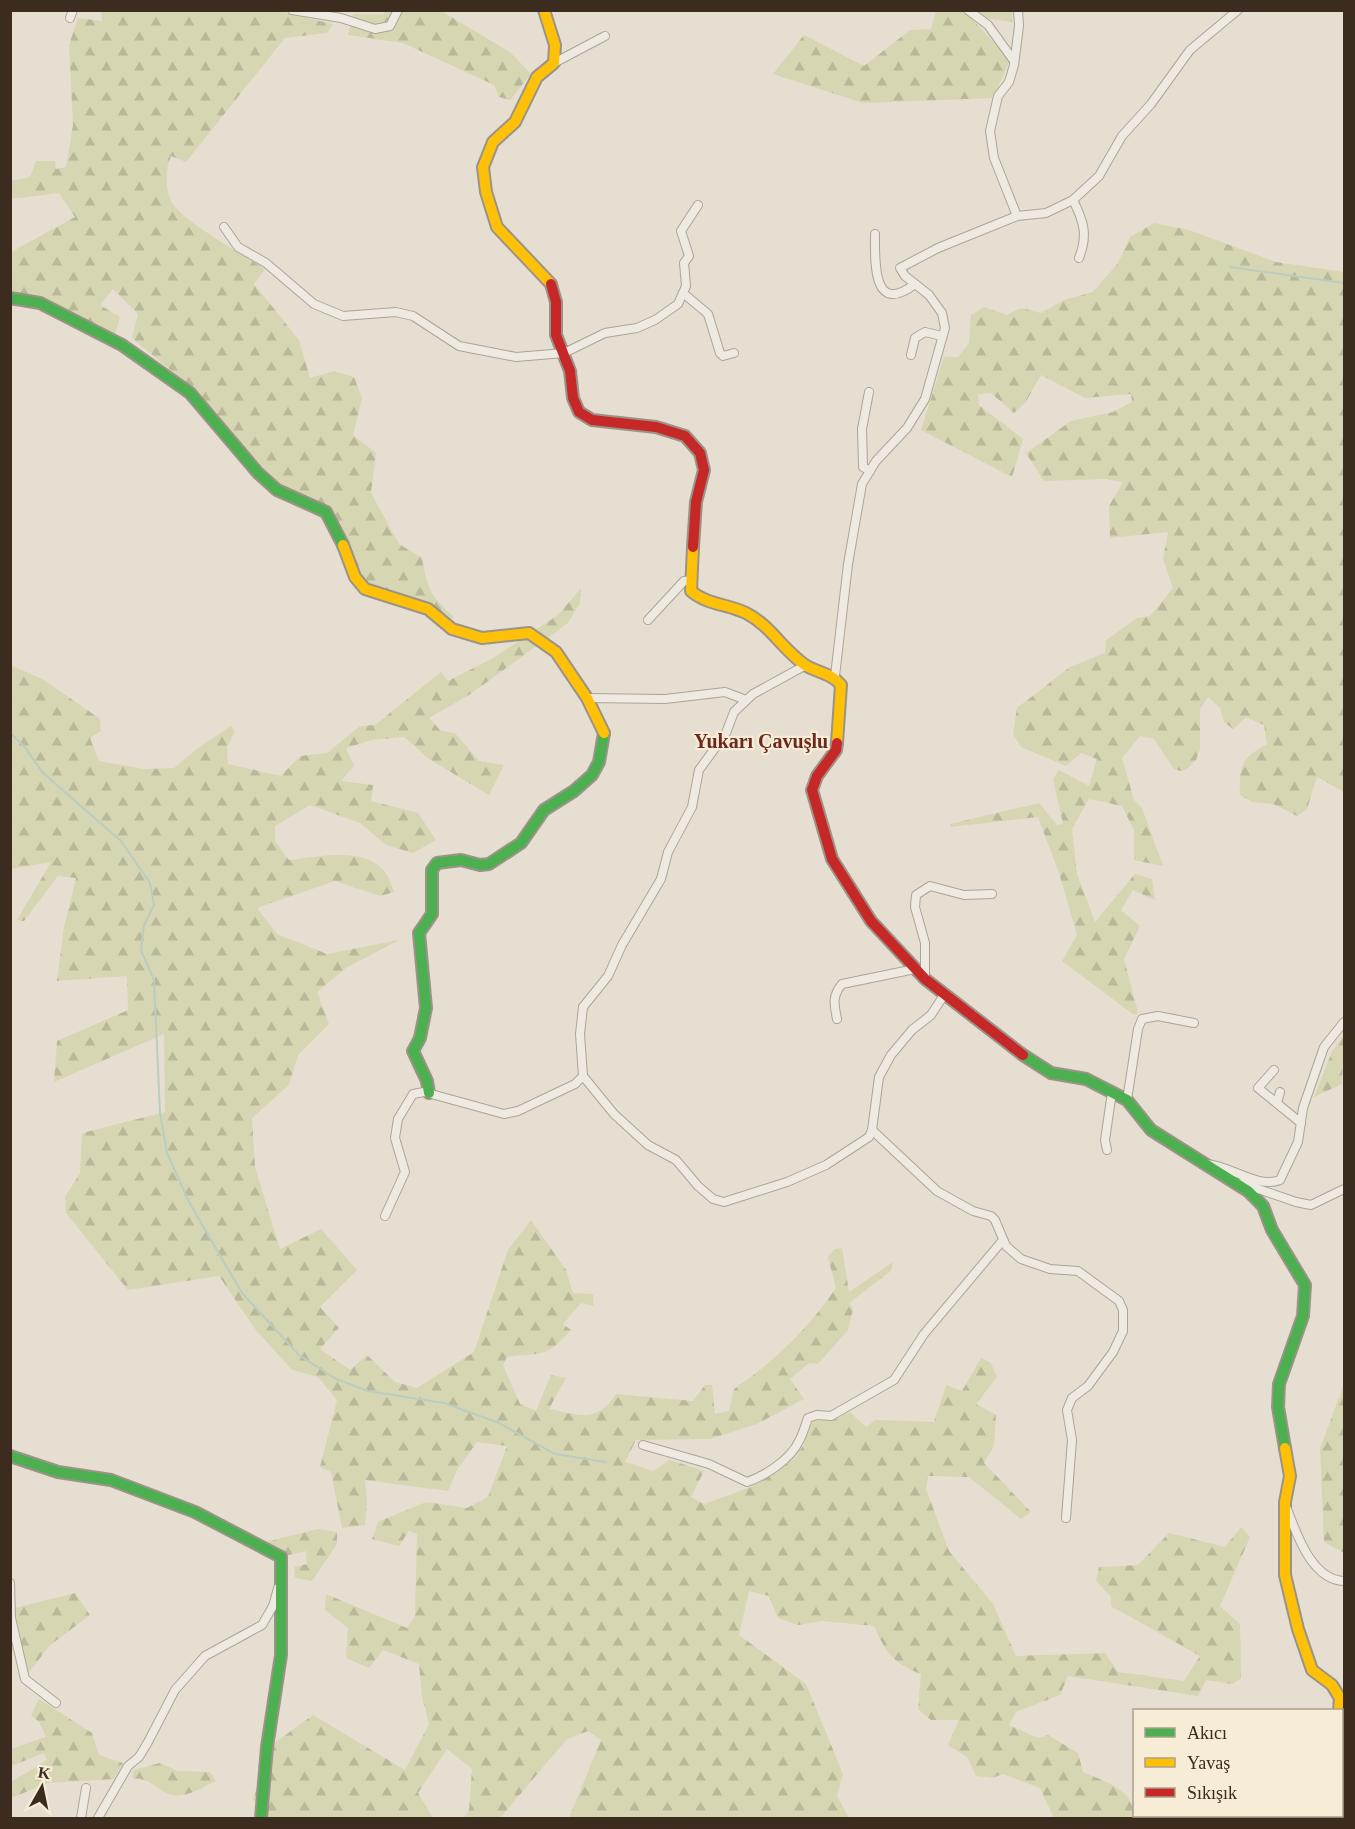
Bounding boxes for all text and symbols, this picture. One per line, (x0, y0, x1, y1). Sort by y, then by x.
district label: Yukarı Çavuşlu (694, 730, 828, 753)
legend (1133, 1709, 1343, 1817)
text: Akıcı (1187, 1723, 1227, 1743)
text: Yavaş (1187, 1753, 1230, 1773)
north arrow (12, 1757, 72, 1817)
text: K (37, 1763, 52, 1782)
text: Sıkışık (1187, 1783, 1237, 1803)

